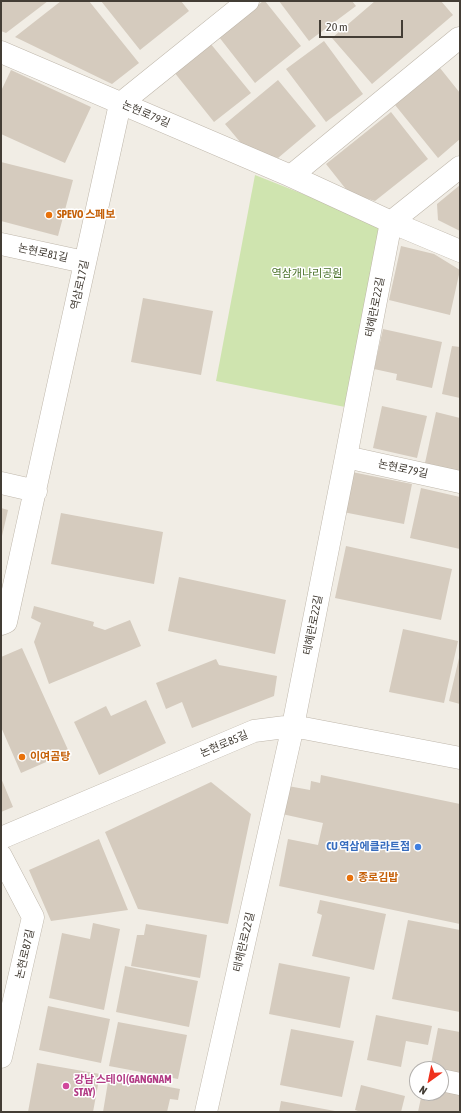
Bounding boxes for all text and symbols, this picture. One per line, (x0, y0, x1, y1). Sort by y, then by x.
scale bar (321, 12, 405, 38)
text: 20 m (326, 20, 348, 34)
street label: 논현로79길 (120, 98, 172, 130)
place label: SPEVO 스페보 (57, 208, 115, 222)
marker: SPEVO 스페보 (44, 210, 54, 220)
street label: 논현로81길 (17, 241, 69, 265)
street label: 역삼로17길 (68, 259, 92, 311)
park label: 역삼개나리공원 (272, 267, 342, 281)
street label: 테헤란로22길 (363, 276, 387, 338)
street label: 논현로79길 (377, 457, 429, 481)
street label: 테헤란로22길 (301, 594, 325, 656)
street label: 논현로85길 (198, 728, 250, 760)
place label: 이여곰탕 (30, 750, 70, 764)
marker: 이여곰탕 (17, 752, 27, 762)
place label: CU 역삼에클라트점 (326, 840, 410, 854)
marker: CU 역삼에클라트점 (413, 842, 423, 852)
place label: 종로김밥 (358, 871, 398, 885)
marker: 종로김밥 (345, 873, 355, 883)
street label: 테헤란로22길 (231, 911, 257, 973)
street label: 논현로87길 (13, 928, 37, 980)
north arrow (409, 1061, 449, 1101)
place label: 강남 스테이(GANGNAM STAY) (74, 1073, 172, 1099)
marker: 강남 스테이(GANGNAM STAY) (61, 1081, 71, 1091)
text: N (417, 1083, 429, 1097)

